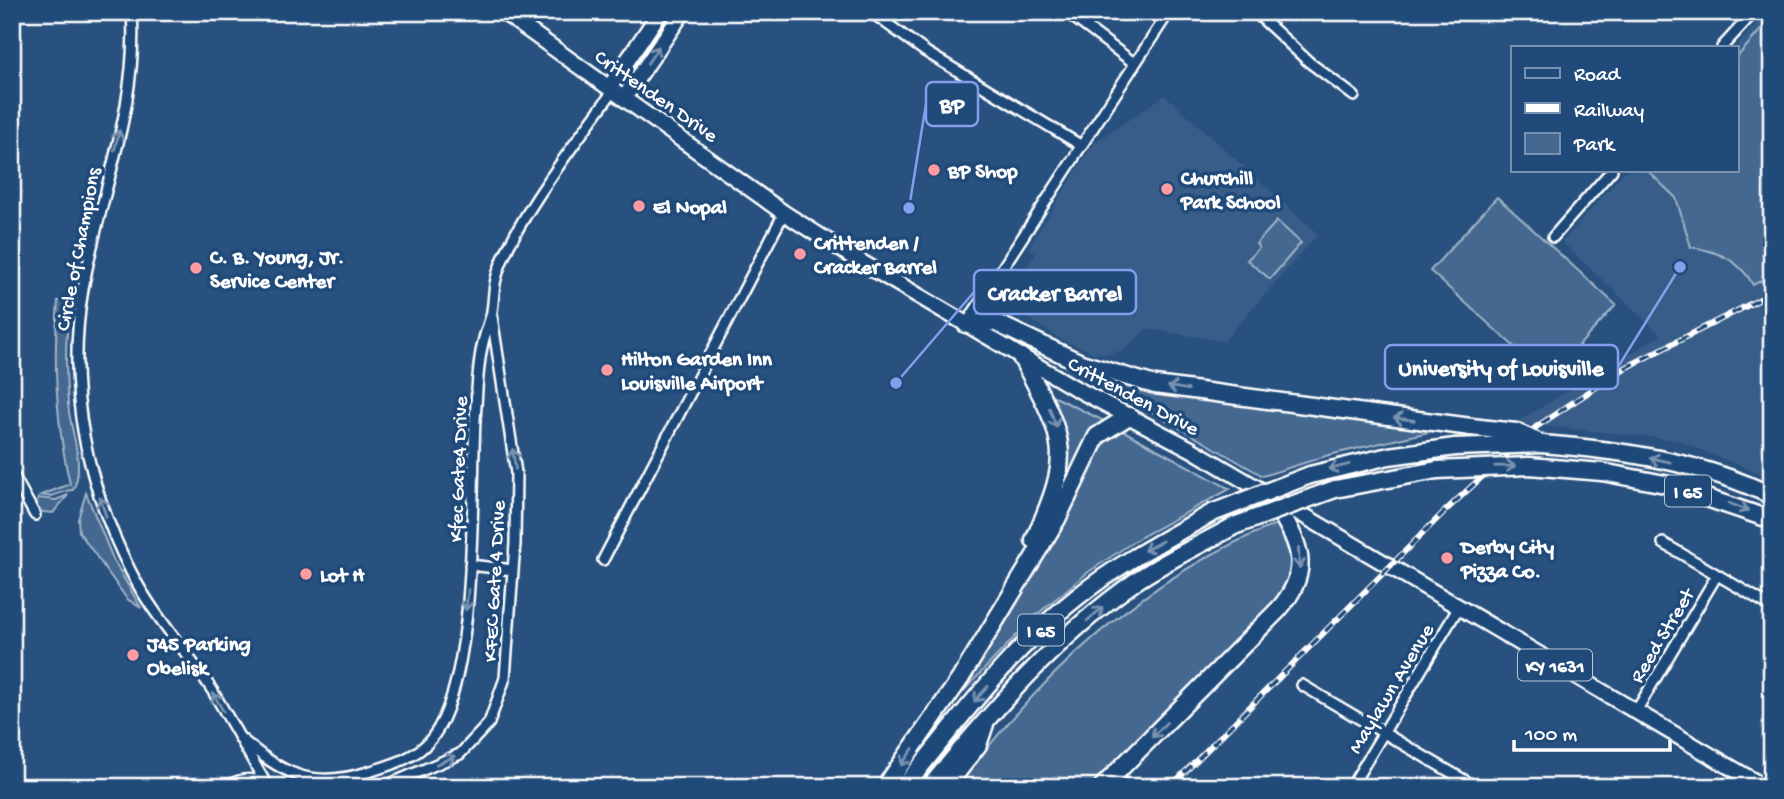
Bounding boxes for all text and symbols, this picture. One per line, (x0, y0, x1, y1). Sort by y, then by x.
street label: Crittenden Drive (588, 46, 723, 150)
one-way arrow (646, 46, 660, 66)
legend (1511, 46, 1738, 172)
text: Road (1574, 64, 1622, 89)
callout: BP (926, 82, 978, 126)
text: BP (939, 94, 966, 121)
text: Railway (1574, 100, 1644, 125)
one-way arrow (111, 129, 124, 152)
text: Park (1573, 134, 1617, 159)
place label: BP Shop (947, 161, 1018, 186)
marker: BP Shop (926, 162, 942, 178)
street label: Circle of Champions (52, 165, 109, 334)
place label: Churchill Park School (1180, 168, 1281, 217)
marker: Churchill Park School (1159, 181, 1175, 197)
place label: El Nopal (653, 197, 727, 222)
marker: El Nopal (631, 198, 647, 214)
place label: Crittenden / Cracker Barrel (813, 233, 937, 282)
marker: Crittenden / Cracker Barrel (792, 246, 808, 262)
place label: C. B. Young, Jr. Service Center (209, 247, 344, 296)
marker: C. B. Young, Jr. Service Center (188, 260, 204, 276)
callout: Cracker Barrel (974, 270, 1136, 314)
text: Cracker Barrel (988, 282, 1122, 309)
callout: University of Louisville (1385, 345, 1618, 389)
place label: Hilton Garden Inn Louisville Airport (621, 349, 773, 398)
street label: Crittenden Drive (1062, 353, 1203, 444)
text: University of Louisville (1398, 357, 1605, 384)
marker: Hilton Garden Inn Louisville Airport (599, 362, 615, 378)
one-way arrow (1167, 381, 1190, 394)
street label: Kfec Gate4 Drive (445, 395, 476, 542)
one-way arrow (1047, 406, 1060, 428)
one-way arrow (1393, 413, 1415, 426)
one-way arrow (508, 448, 521, 470)
one-way arrow (1649, 453, 1672, 467)
one-way arrow (1493, 460, 1516, 473)
one-way arrow (1329, 461, 1351, 474)
road number: I 65 (1665, 476, 1711, 506)
one-way arrow (96, 496, 109, 518)
street label: KFEC Gate 4 Drive (480, 499, 513, 663)
one-way arrow (1728, 502, 1750, 515)
place label: Derby City Pizza Co. (1459, 537, 1555, 586)
one-way arrow (1143, 539, 1163, 553)
one-way arrow (1293, 546, 1306, 569)
marker: Derby City Pizza Co. (1439, 550, 1455, 566)
place label: Lot H (320, 565, 365, 590)
marker: Lot H (298, 566, 314, 582)
street label: Reed Street (1626, 583, 1703, 689)
one-way arrow (460, 588, 473, 611)
one-way arrow (1086, 606, 1104, 622)
road number: I 65 (1018, 614, 1064, 646)
street label: Maylawn Avenue (1344, 619, 1442, 759)
place label: J45 Parking Obelisk (146, 634, 251, 683)
marker: J45 Parking Obelisk (125, 647, 141, 663)
road number: KY 1631 (1518, 650, 1592, 680)
one-way arrow (973, 685, 990, 702)
one-way arrow (211, 692, 225, 712)
scale bar (1514, 708, 1670, 752)
one-way arrow (1150, 721, 1167, 738)
text: 100 m (1524, 724, 1577, 749)
one-way arrow (900, 747, 914, 766)
one-way arrow (434, 753, 456, 766)

